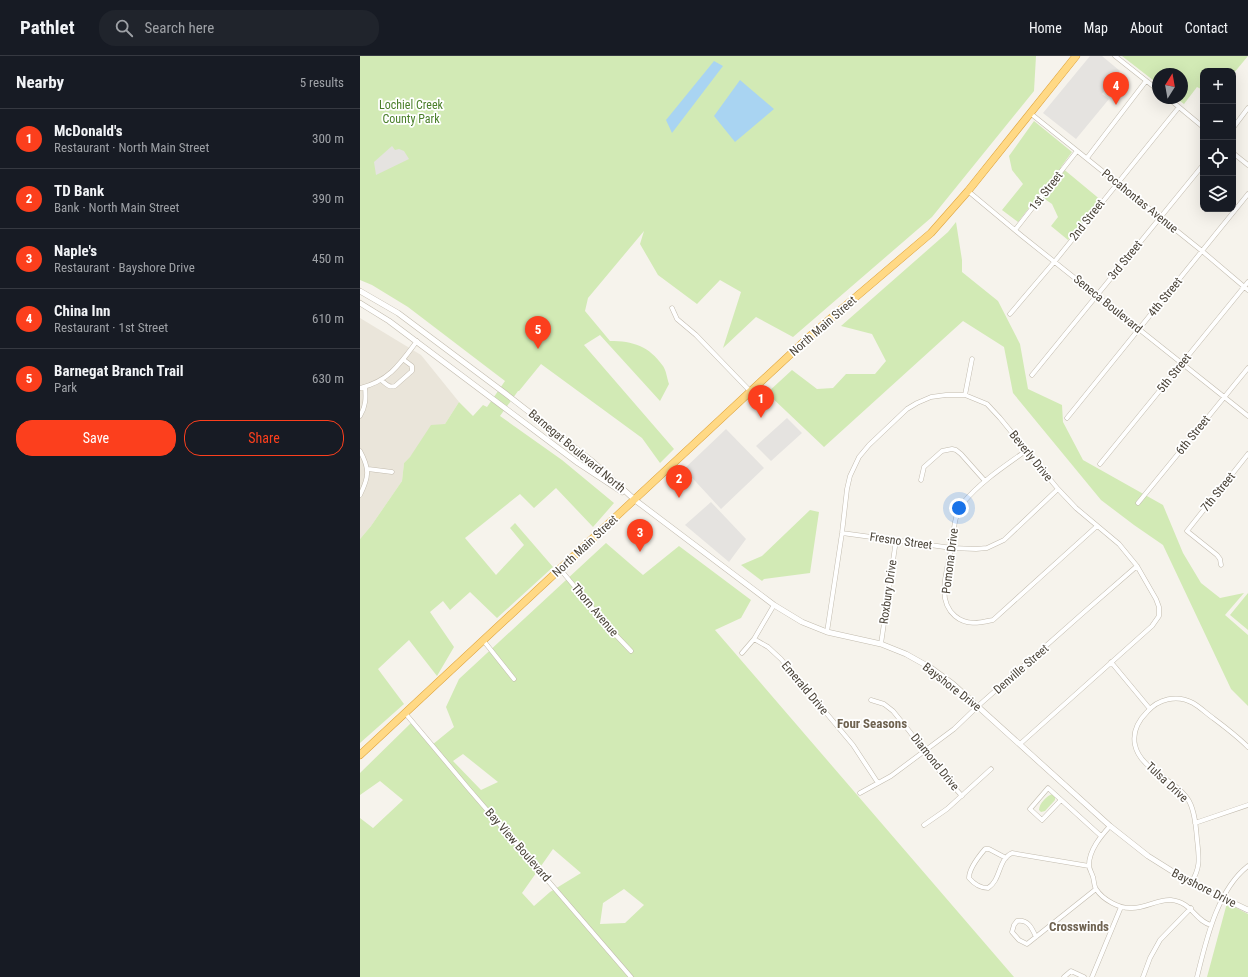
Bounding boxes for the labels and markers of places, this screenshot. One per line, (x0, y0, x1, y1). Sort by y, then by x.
pin: 4 (1103, 72, 1129, 105)
pin: 5 (525, 316, 551, 349)
pin: 1 (748, 385, 774, 418)
pin: 2 (666, 465, 692, 498)
pin: 3 (627, 519, 653, 552)

